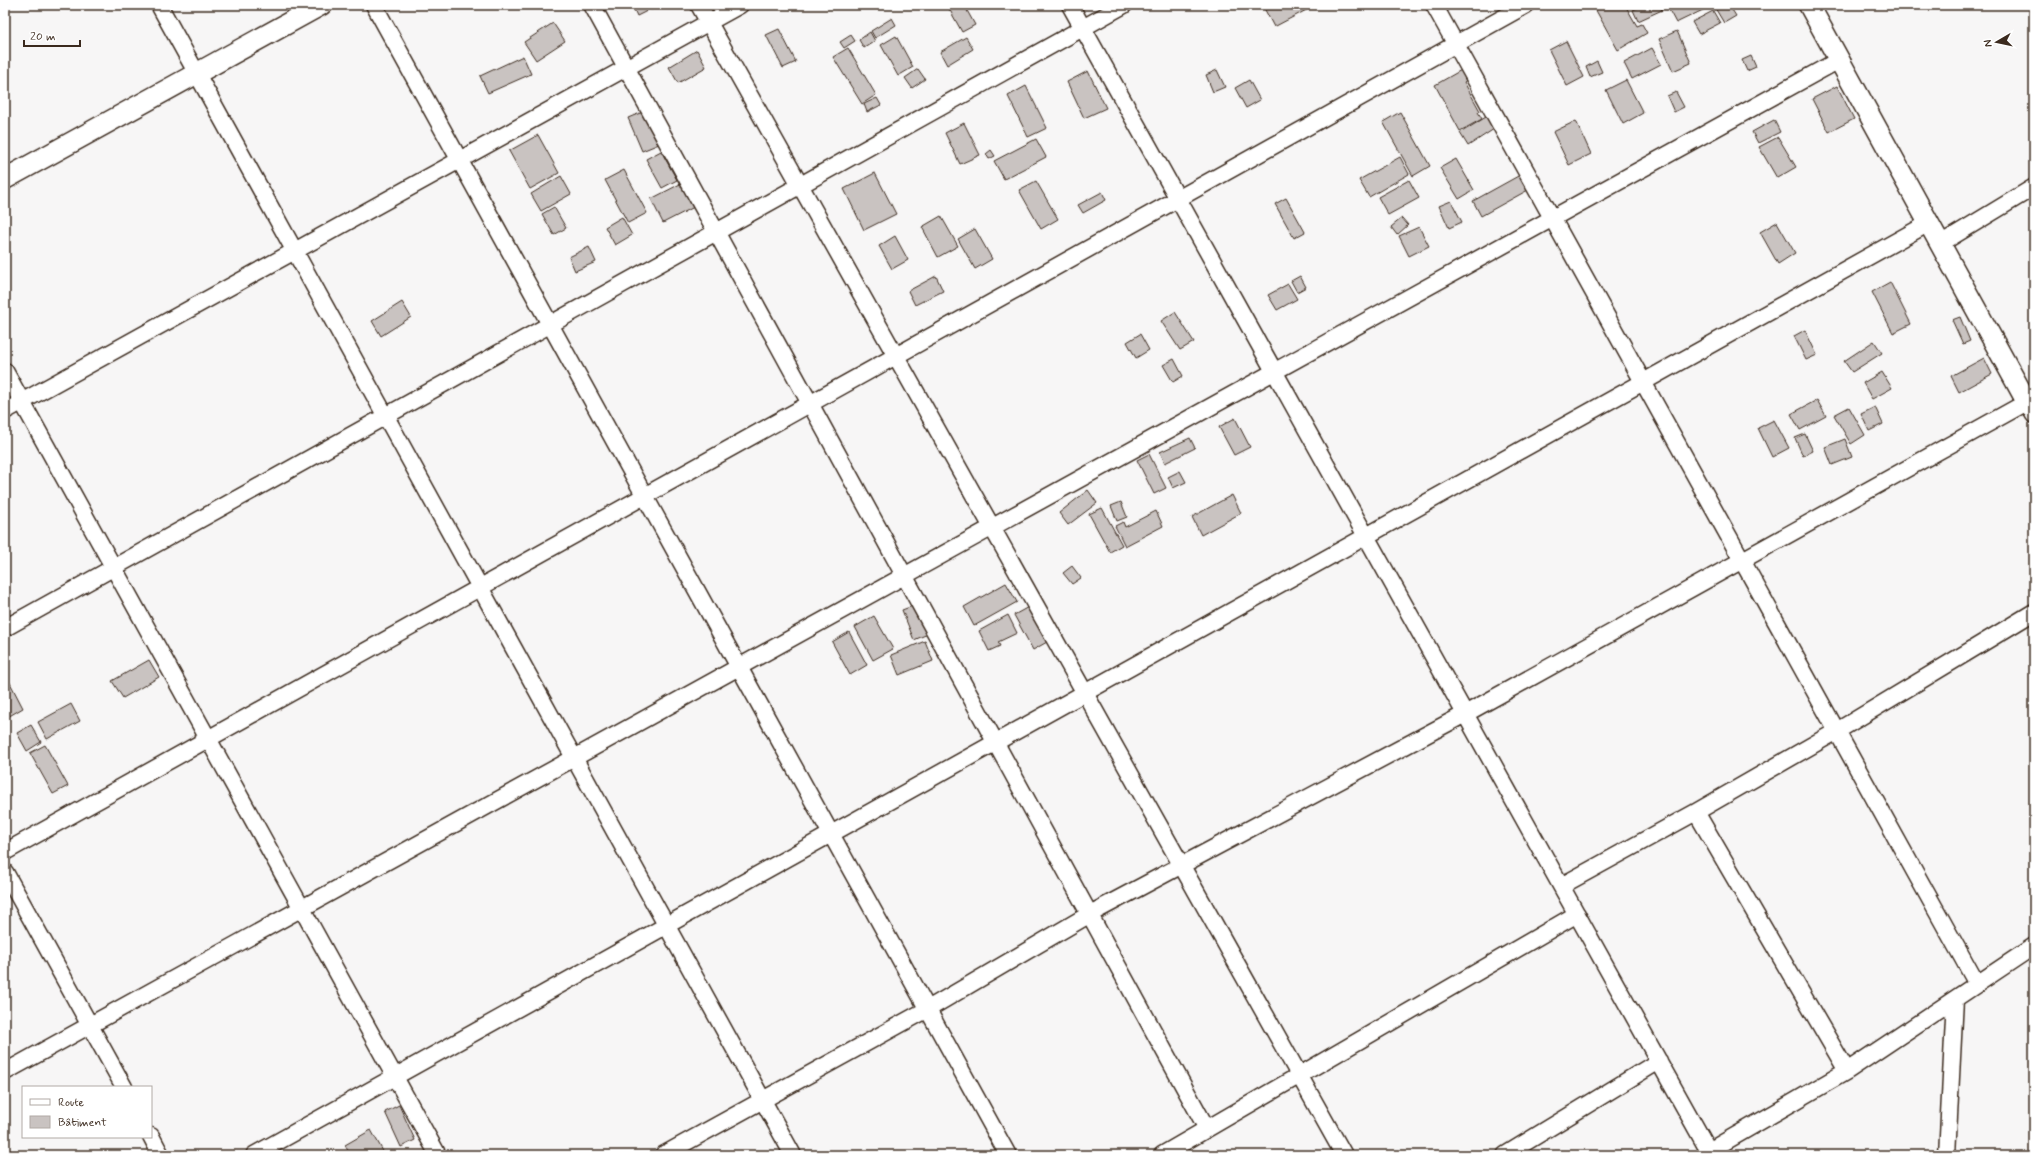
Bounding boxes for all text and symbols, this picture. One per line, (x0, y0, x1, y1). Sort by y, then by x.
scale bar (24, 22, 80, 48)
north arrow (1977, 22, 2017, 62)
text: 20 m (30, 29, 56, 45)
text: N (1981, 39, 1996, 48)
legend (22, 1086, 152, 1138)
text: Route (58, 1095, 84, 1111)
text: Bâtiment (58, 1115, 107, 1131)

